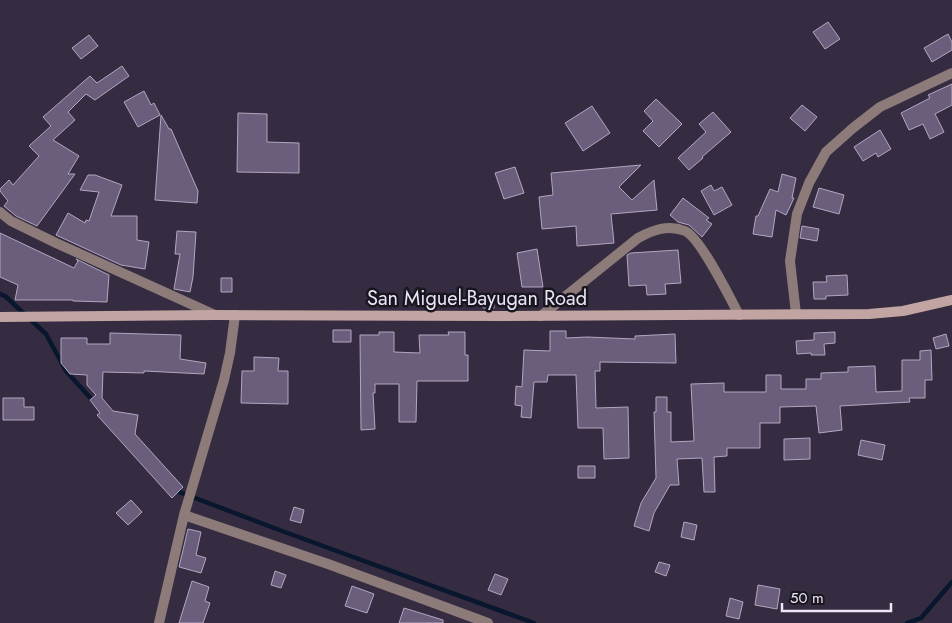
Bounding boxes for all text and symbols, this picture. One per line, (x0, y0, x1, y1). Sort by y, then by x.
street label: San Miguel-Bayugan Road (367, 284, 587, 313)
scale bar (782, 580, 891, 612)
text: 50 m (790, 587, 824, 609)

